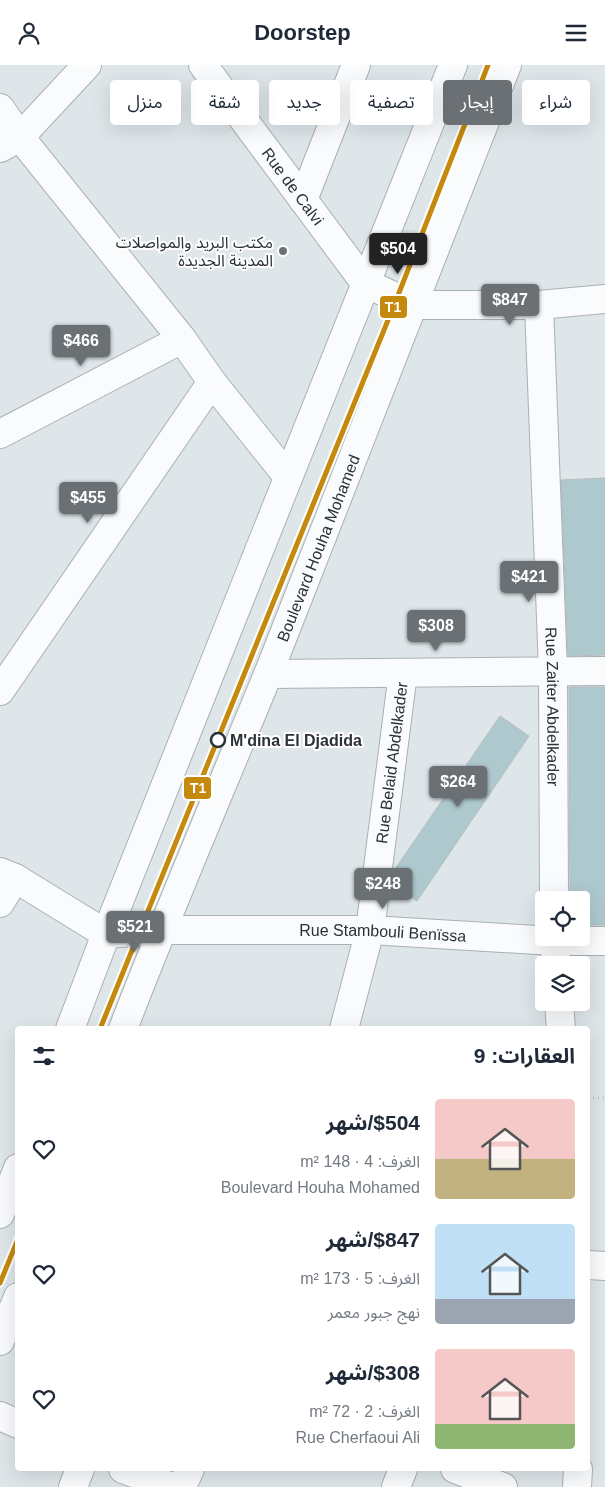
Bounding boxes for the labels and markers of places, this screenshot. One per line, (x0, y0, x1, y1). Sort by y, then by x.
pin: $504 (368, 233, 428, 275)
place label: مكتب البريد والمواصلات المدينة الجديدة (116, 234, 273, 269)
marker: مكتب البريد والمواصلات المدينة الجديدة (277, 245, 289, 257)
pin: $847 (480, 283, 540, 326)
pin: $466 (51, 325, 111, 367)
pin: $455 (58, 481, 118, 524)
pin: $421 (499, 561, 559, 603)
pin: $308 (406, 609, 466, 652)
marker: M'dina El Djadida (210, 732, 226, 748)
place label: M'dina El Djadida (230, 732, 362, 749)
pin: $264 (428, 765, 488, 808)
pin: $248 (353, 867, 413, 910)
pin: $521 (105, 911, 165, 953)

